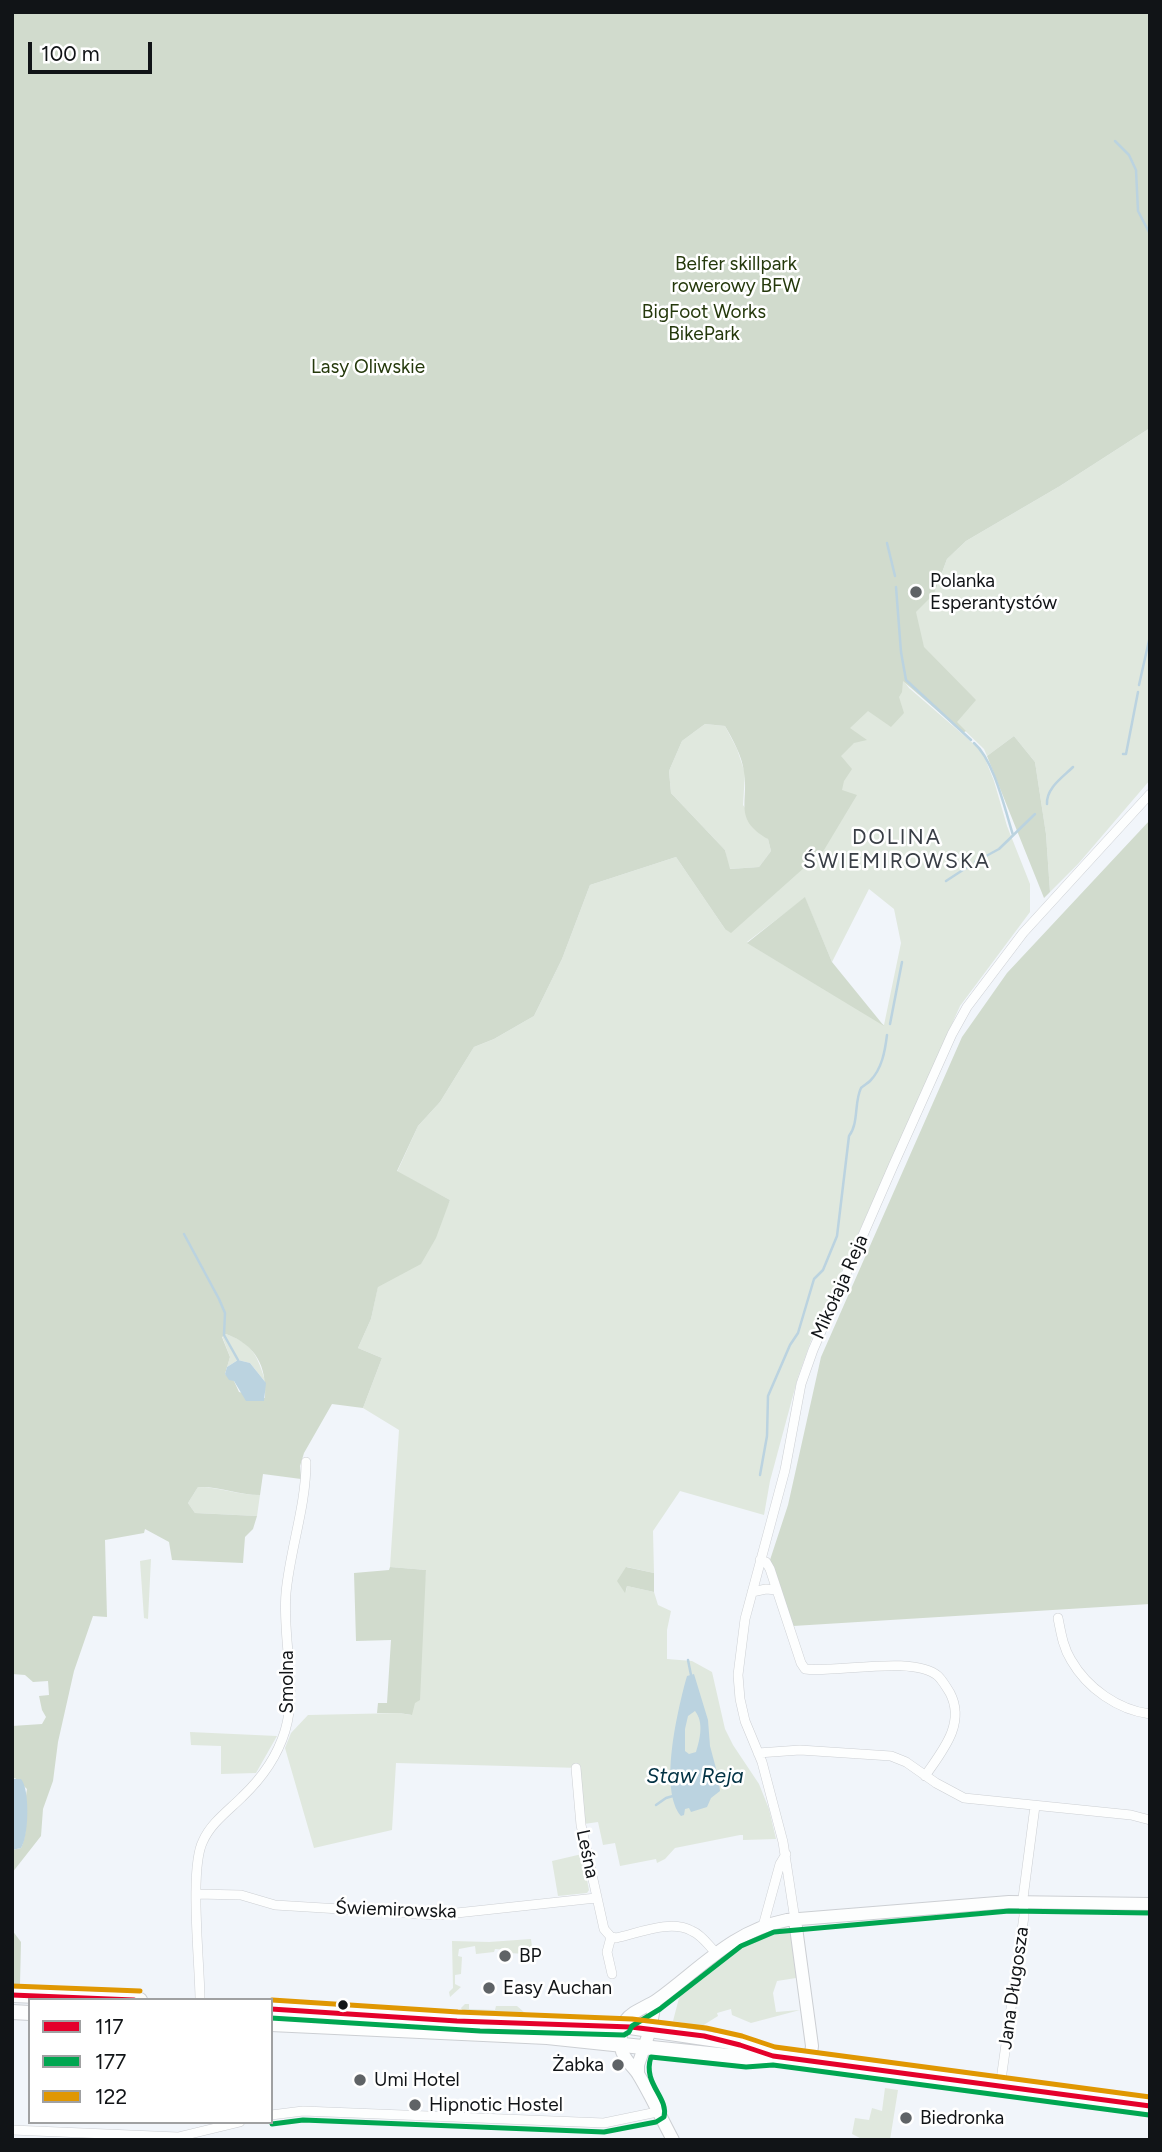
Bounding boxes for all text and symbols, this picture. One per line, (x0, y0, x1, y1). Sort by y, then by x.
scale bar (32, 28, 156, 72)
text: 100 m (41, 41, 100, 66)
park label: Belfer skillpark rowerowy BFW (671, 253, 801, 297)
park label: BigFoot Works BikePark (642, 301, 766, 345)
park label: Lasy Oliwskie (311, 356, 425, 378)
place label: Polanka Esperantystów (930, 570, 1057, 614)
marker: Polanka Esperantystów (908, 584, 924, 600)
district label: DOLINA ŚWIEMIROWSKA (805, 825, 989, 875)
street label: Mikołaja Reja (807, 1231, 873, 1343)
street label: Smolna (276, 1650, 298, 1714)
water label: Staw Reja (646, 1764, 744, 1790)
street label: Leśna (571, 1827, 603, 1881)
street label: Świemirowska (335, 1896, 457, 1924)
street label: Jana Długosza (994, 1925, 1034, 2051)
place label: BP (519, 1945, 542, 1967)
marker: BP (497, 1948, 513, 1964)
place label: Easy Auchan (503, 1977, 612, 1999)
marker: Easy Auchan (481, 1980, 497, 1996)
legend (28, 1998, 273, 2124)
unlabelled marker (336, 1998, 350, 2012)
text: 117 (95, 2014, 124, 2039)
text: 177 (95, 2049, 126, 2074)
place label: Żabka (552, 2054, 604, 2076)
marker: Żabka (610, 2057, 626, 2073)
place label: Umi Hotel (374, 2069, 460, 2091)
marker: Umi Hotel (352, 2072, 368, 2088)
text: 122 (95, 2084, 127, 2109)
place label: Hipnotic Hostel (429, 2094, 563, 2116)
marker: Hipnotic Hostel (407, 2097, 423, 2113)
place label: Biedronka (920, 2107, 1004, 2129)
marker: Biedronka (898, 2110, 914, 2126)

